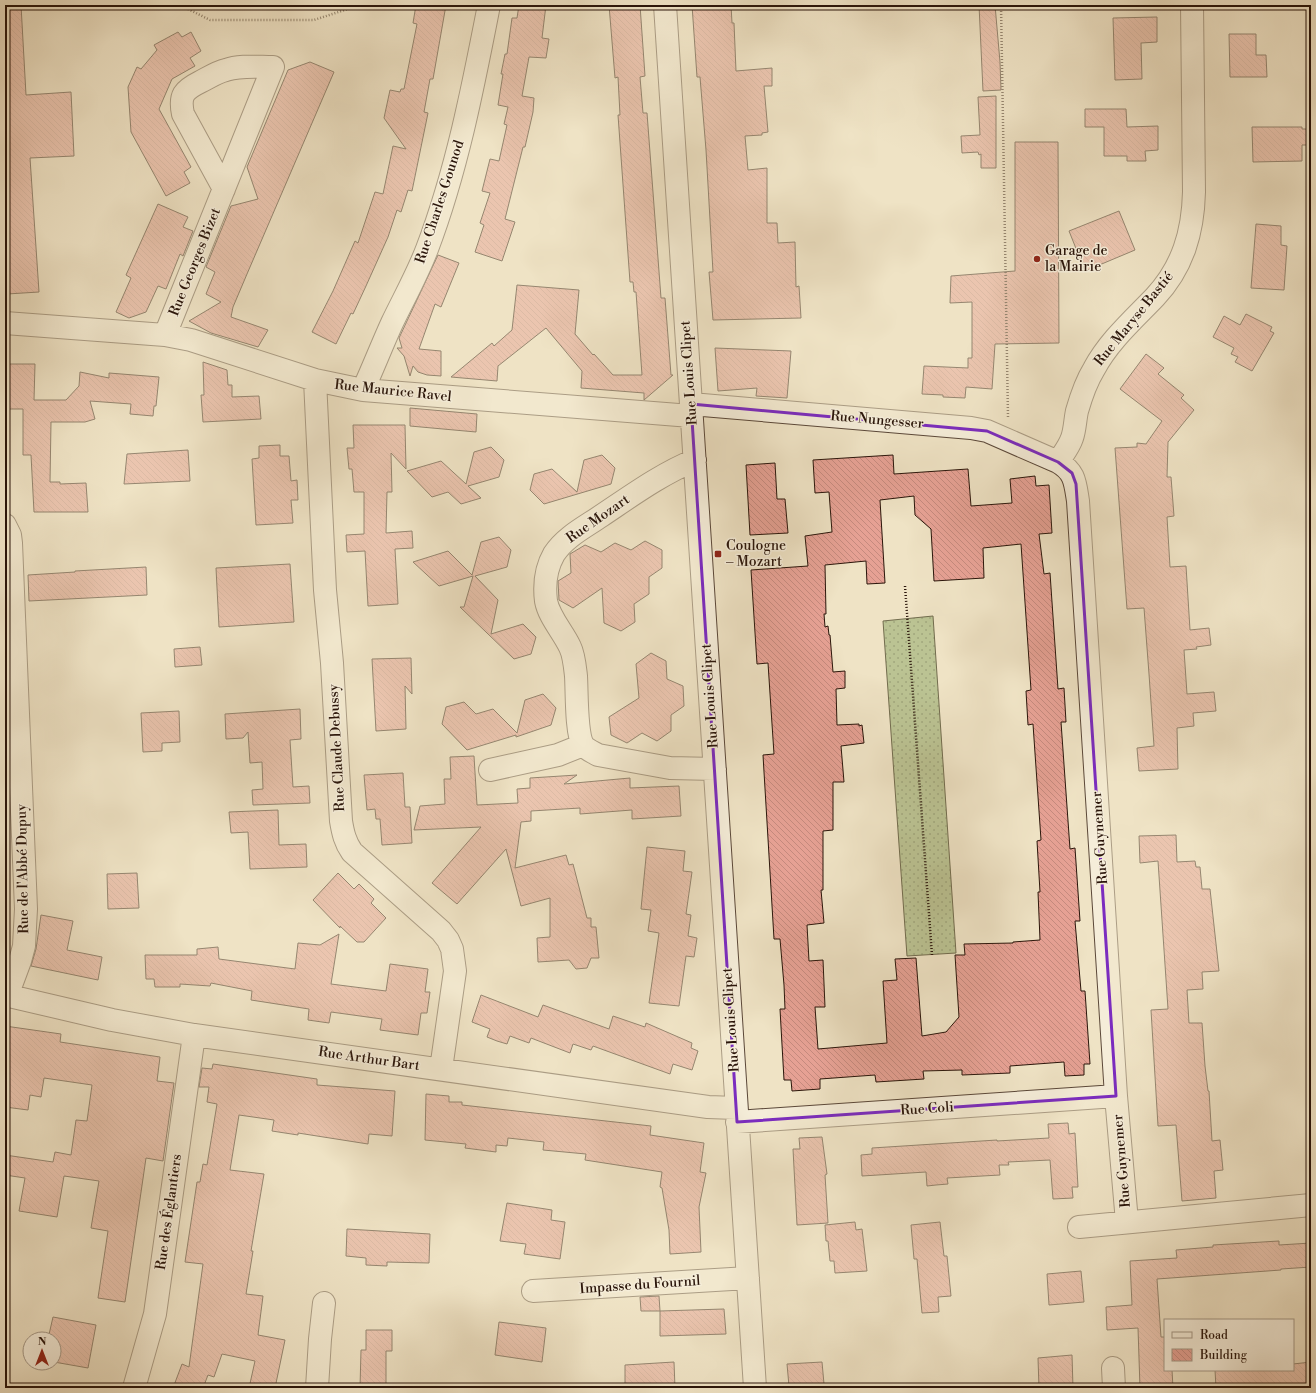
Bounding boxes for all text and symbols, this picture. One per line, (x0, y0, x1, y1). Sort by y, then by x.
street label: Rue Charles Gounod (412, 138, 469, 266)
street label: Rue Georges Bizet (165, 205, 225, 319)
place label: Garage de la Mairie (1045, 242, 1108, 276)
marker: Garage de la Mairie (1032, 254, 1042, 264)
street label: Rue Maryse Bastié (1090, 268, 1178, 370)
street label: Rue Louis Clipet (676, 320, 702, 426)
street label: Rue Maurice Ravel (333, 376, 453, 406)
street label: Rue Nungesser (830, 407, 924, 433)
street label: Rue Mozart (563, 491, 633, 547)
place label: Coulogne – Mozart (726, 537, 786, 571)
marker: Coulogne – Mozart (713, 549, 723, 559)
street label: Rue Louis Clipet (697, 643, 723, 749)
street label: Rue Claude Debussy (325, 684, 349, 812)
street label: Rue Guynemer (1088, 791, 1112, 885)
street label: Rue de l'Abbé Dupuy (13, 804, 33, 934)
street label: Rue Louis Clipet (718, 967, 744, 1073)
street label: Rue Arthur Bart (317, 1043, 421, 1075)
street label: Rue Coli (900, 1098, 955, 1120)
street label: Rue Guynemer (1109, 1114, 1135, 1208)
street label: Rue des Églantiers (150, 1153, 186, 1271)
street label: Impasse du Fournil (579, 1272, 701, 1298)
legend (1164, 1319, 1294, 1371)
text: Road (1200, 1328, 1228, 1343)
north arrow (22, 1331, 62, 1371)
text: N (38, 1335, 47, 1349)
text: Building (1199, 1348, 1248, 1363)

